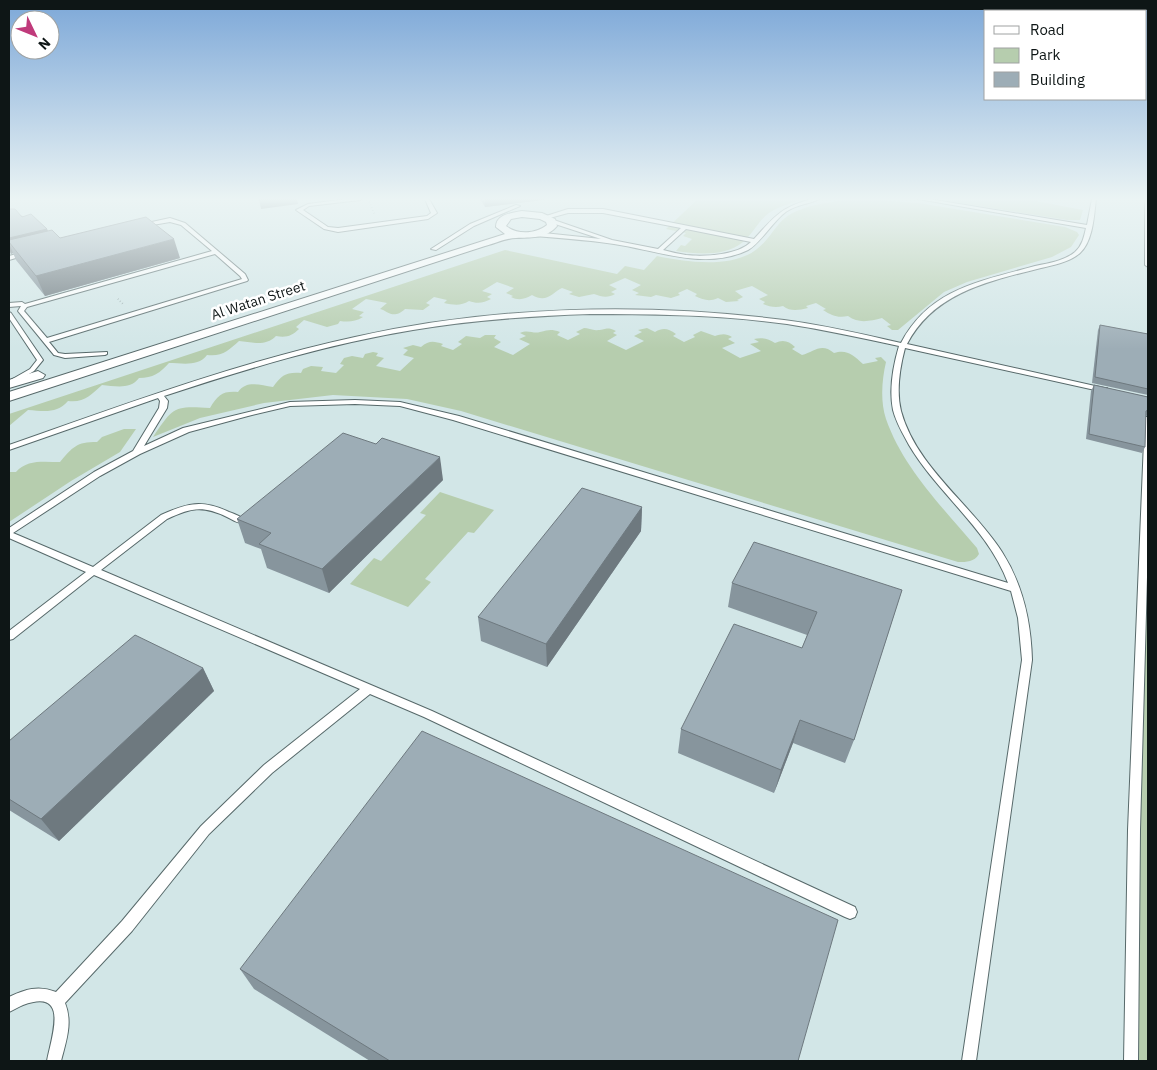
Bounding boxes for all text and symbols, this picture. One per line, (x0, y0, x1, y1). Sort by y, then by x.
north arrow (10, 10, 60, 60)
legend (984, 10, 1147, 100)
text: Road (1030, 20, 1065, 39)
text: N (34, 34, 55, 54)
text: Park (1030, 45, 1060, 64)
text: Building (1030, 70, 1085, 89)
street label: Al Watan Street (209, 276, 307, 324)

